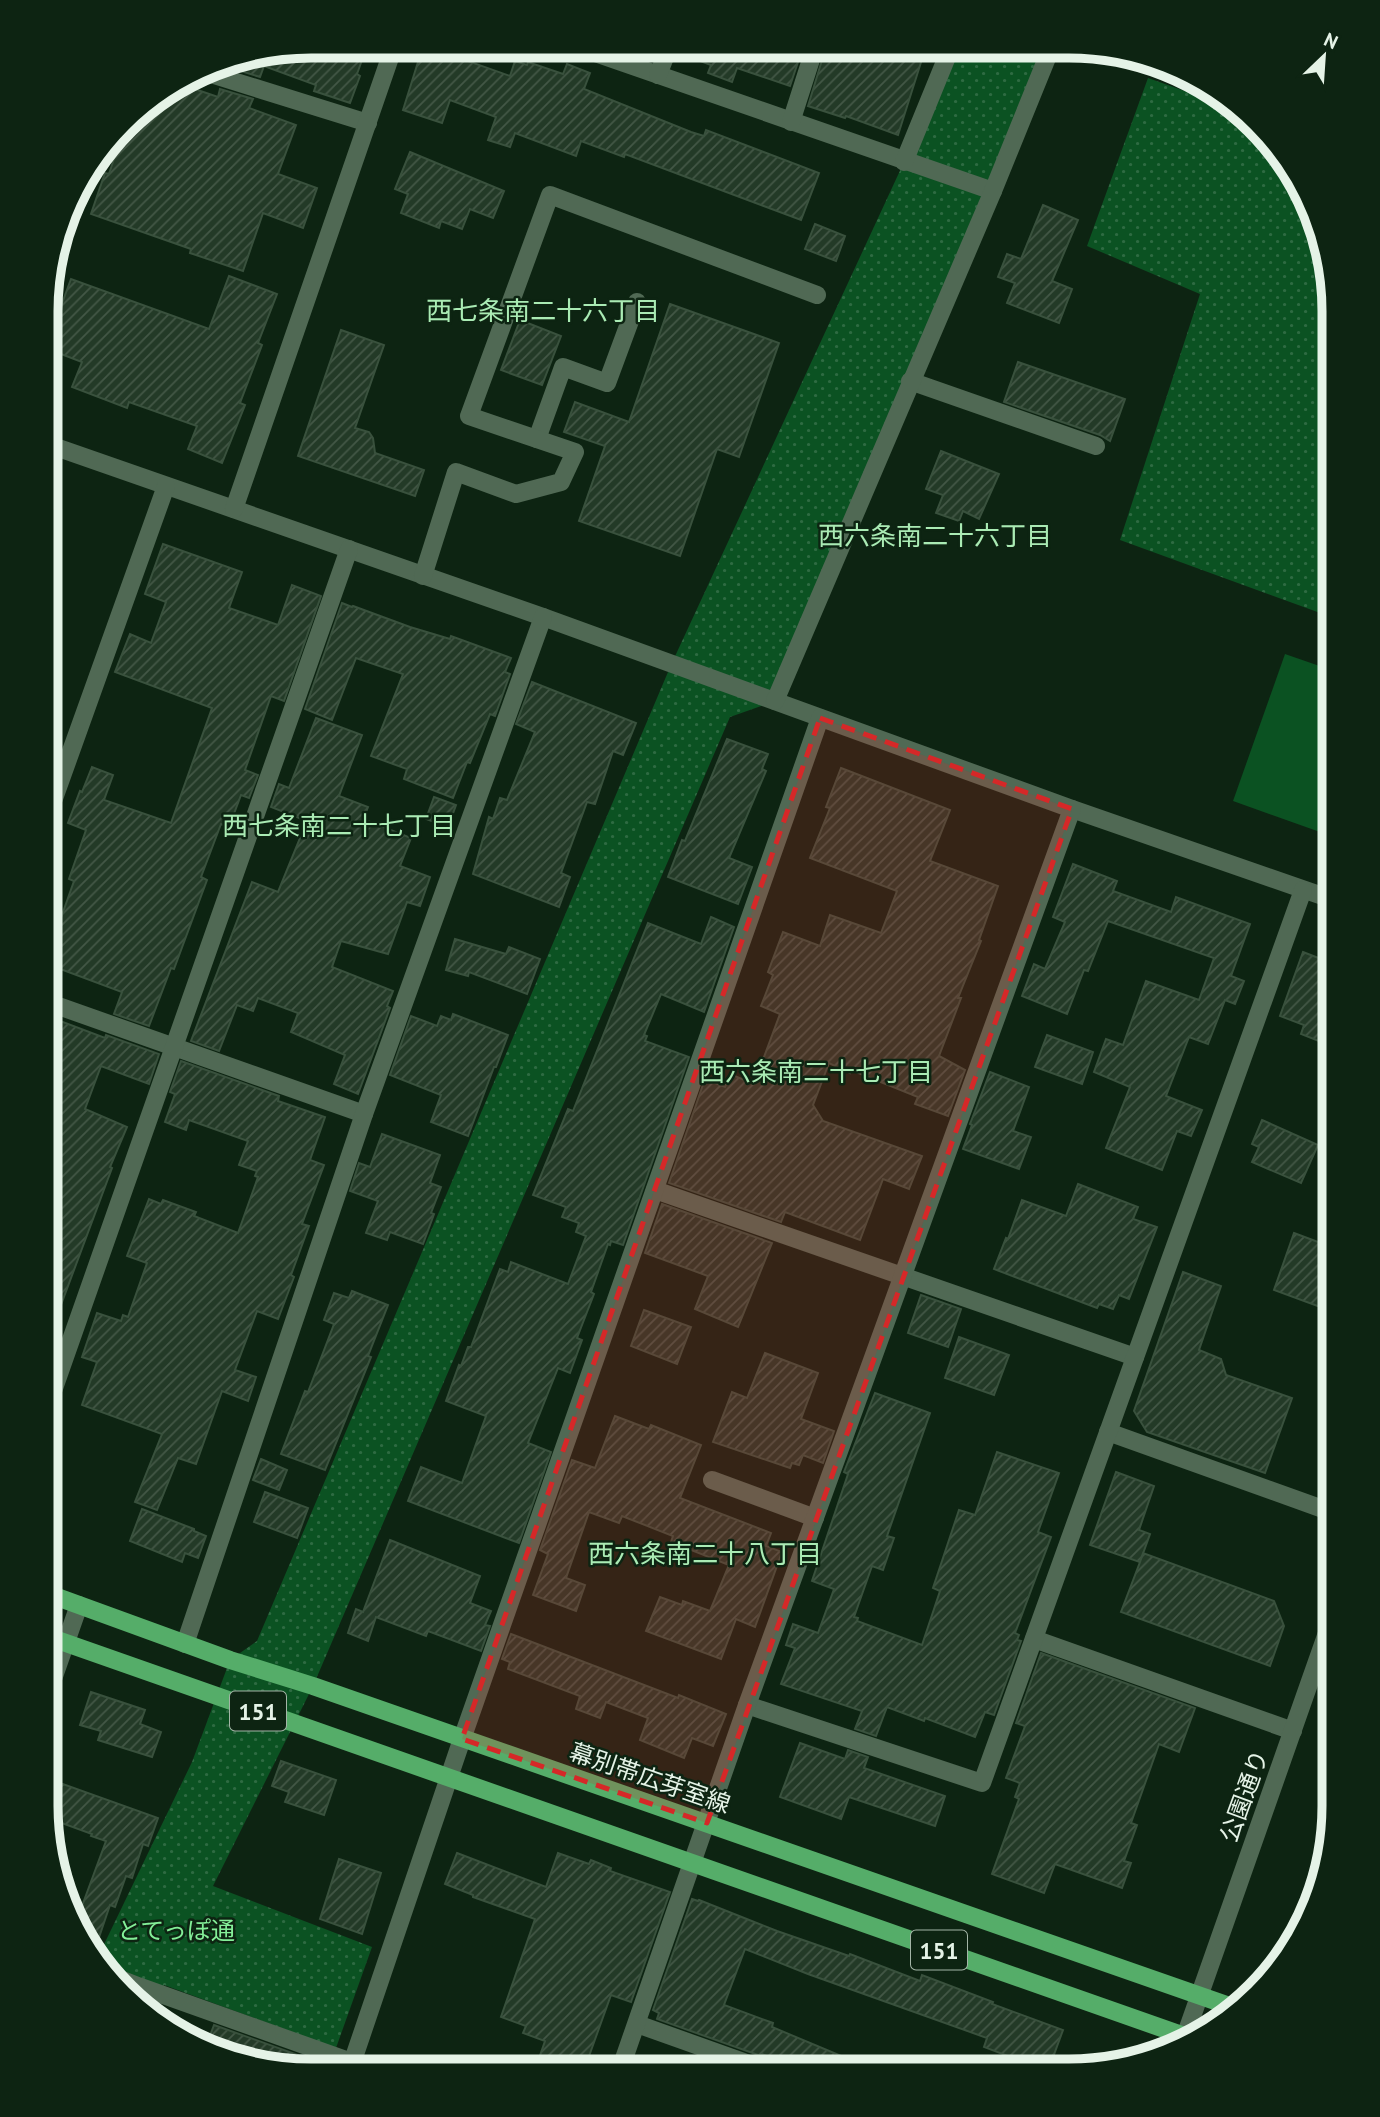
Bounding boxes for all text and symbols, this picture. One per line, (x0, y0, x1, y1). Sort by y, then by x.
north arrow (1289, 21, 1359, 91)
text: N (1320, 27, 1342, 54)
district label: 西七条南二十六丁目 (426, 294, 660, 327)
district label: 西六条南二十六丁目 (818, 519, 1052, 552)
district label: 西七条南二十七丁目 (222, 809, 456, 842)
district label: 西六条南二十七丁目 (699, 1055, 933, 1088)
district label: 西六条南二十八丁目 (588, 1537, 822, 1570)
road number: 151 (230, 1692, 286, 1730)
street label: 幕別帯広芽室線 (566, 1736, 734, 1820)
street label: 公園通り (1213, 1746, 1275, 1846)
park label: とてっぽ通 (117, 1915, 235, 1946)
road number: 151 (911, 1930, 967, 1969)

